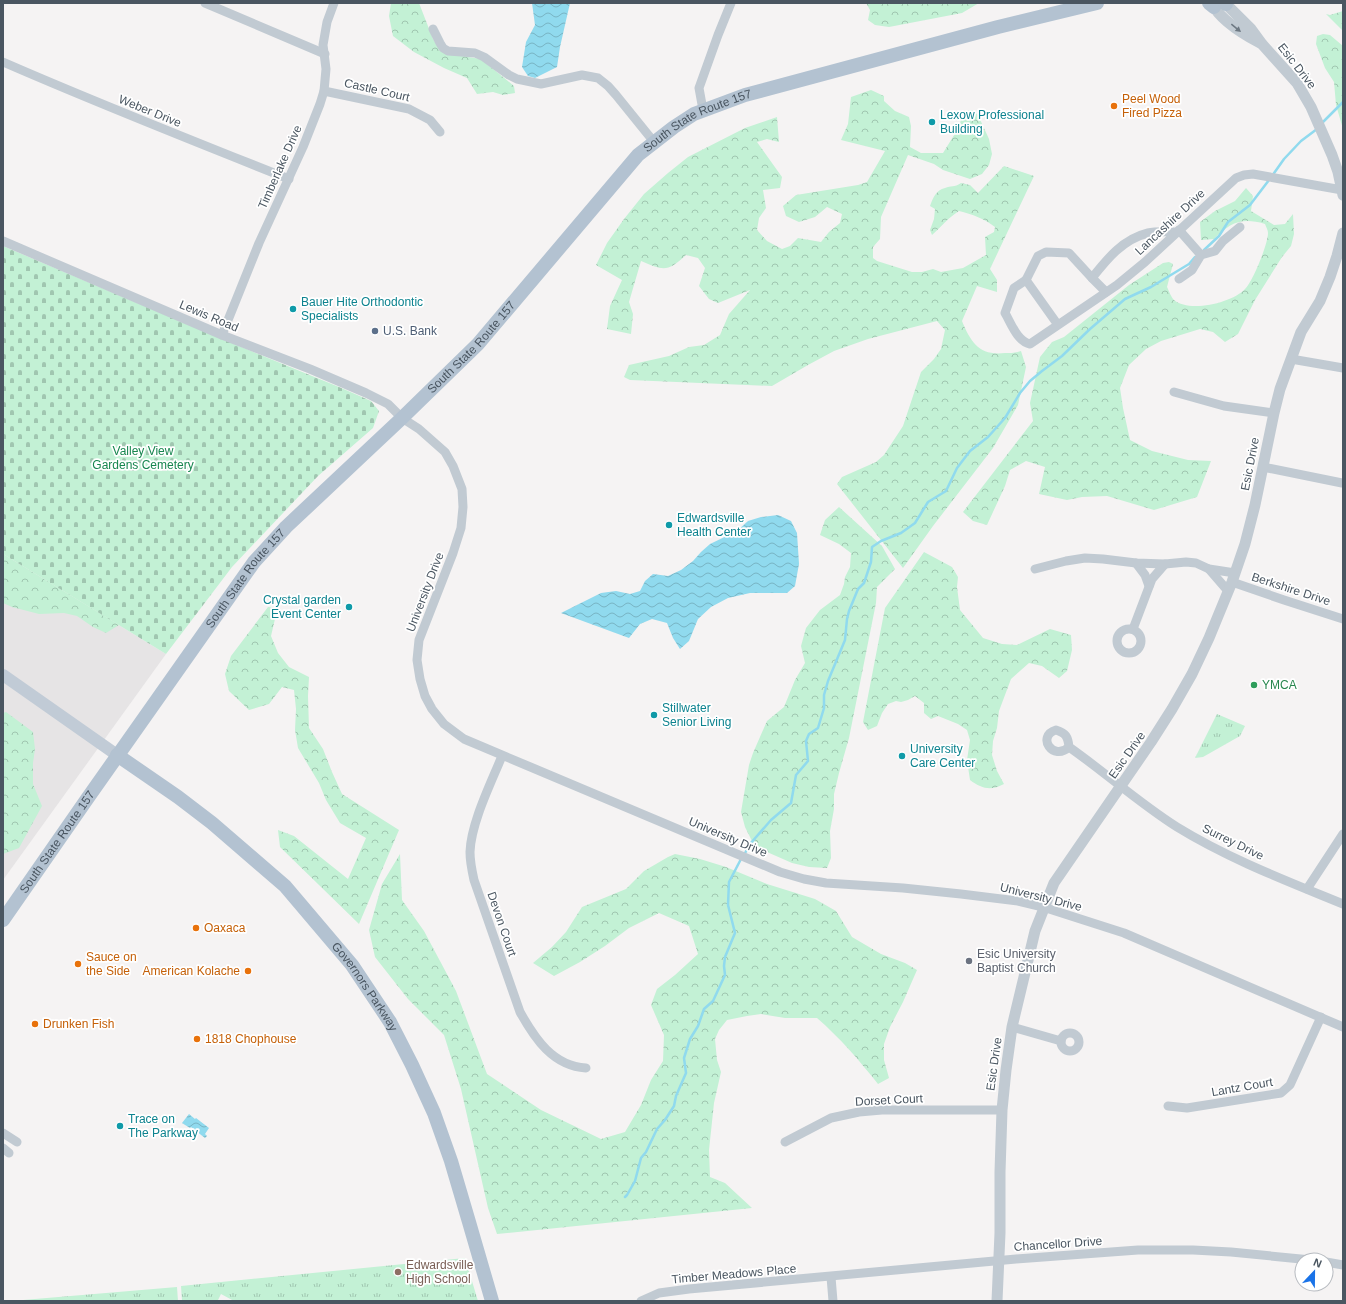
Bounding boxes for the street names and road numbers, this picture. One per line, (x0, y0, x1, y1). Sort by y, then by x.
street label: Esic Drive (1275, 40, 1319, 92)
street label: Castle Court (343, 76, 412, 104)
street label: South State Route 157 (641, 86, 753, 155)
street label: Weber Drive (117, 92, 184, 130)
street label: Timberlake Drive (255, 123, 305, 211)
street label: Lancashire Drive (1132, 186, 1208, 258)
street label: Lewis Road (177, 297, 241, 335)
street label: South State Route 157 (425, 298, 518, 396)
street label: Esic Drive (1238, 436, 1262, 492)
street label: South State Route 157 (203, 526, 288, 631)
street label: University Drive (403, 550, 447, 634)
street label: Berkshire Drive (1250, 570, 1332, 608)
street label: Esic Drive (1106, 729, 1148, 781)
street label: South State Route 157 (17, 788, 98, 896)
street label: University Drive (687, 814, 770, 860)
street label: Surrey Drive (1200, 821, 1266, 863)
street label: University Drive (999, 880, 1084, 914)
street label: Devon Court (484, 890, 520, 959)
street label: Governors Parkway (329, 939, 400, 1034)
street label: Esic Drive (983, 1036, 1005, 1092)
street label: Lantz Court (1210, 1075, 1274, 1099)
street label: Dorset Court (855, 1091, 924, 1109)
street label: Chancellor Drive (1013, 1234, 1103, 1254)
street label: Timber Meadows Place (671, 1262, 797, 1286)

